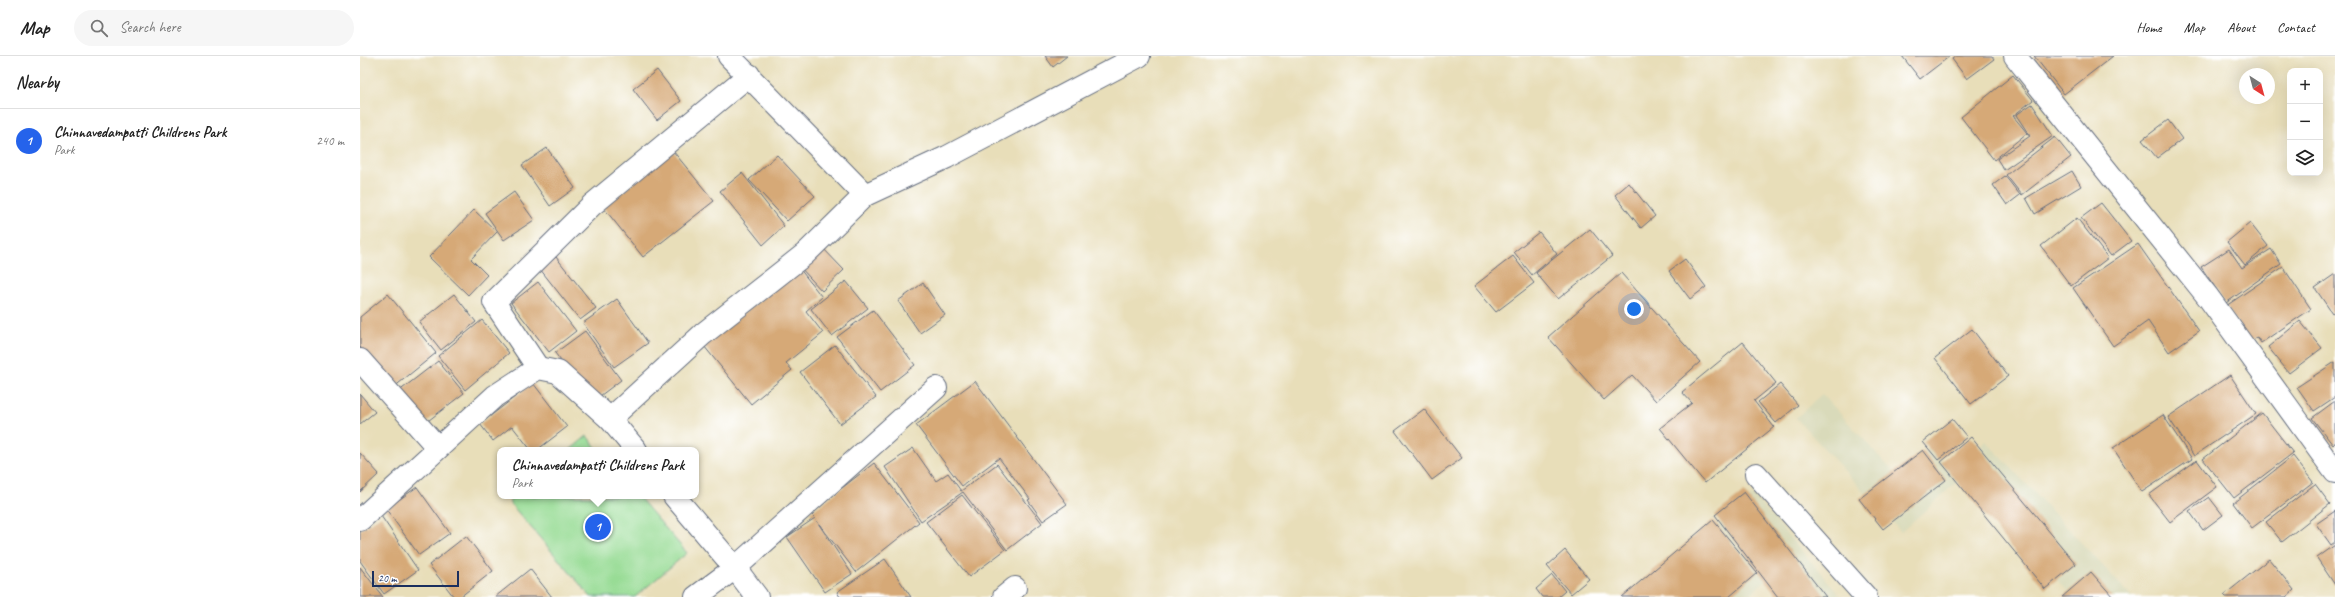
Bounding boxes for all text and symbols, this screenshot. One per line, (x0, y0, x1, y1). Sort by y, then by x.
search box (74, 10, 354, 46)
text: Map (20, 16, 50, 40)
icon: search (88, 17, 110, 39)
text: Search here (120, 18, 181, 37)
text: Home (2136, 19, 2162, 36)
text: Map (2184, 19, 2205, 36)
text: About (2227, 19, 2255, 36)
text: Contact (2277, 19, 2315, 36)
north arrow (2239, 68, 2275, 104)
map controls (2287, 68, 2323, 176)
button: + (2287, 68, 2323, 104)
text: Nearby (16, 72, 59, 93)
button: − (2287, 104, 2323, 140)
text: Chinnavedampatti Childrens Park (54, 123, 226, 142)
text: 1 (26, 133, 32, 149)
text: 240 m (316, 133, 344, 149)
button: layers (2287, 140, 2323, 176)
text: Park (54, 142, 75, 158)
your location (1624, 299, 1644, 319)
popup (497, 447, 699, 499)
text: Chinnavedampatti Childrens Park (512, 456, 684, 475)
text: Park (512, 475, 532, 491)
pin: 1 (585, 512, 611, 542)
scale bar (372, 569, 459, 588)
text: 20 m (378, 571, 397, 585)

